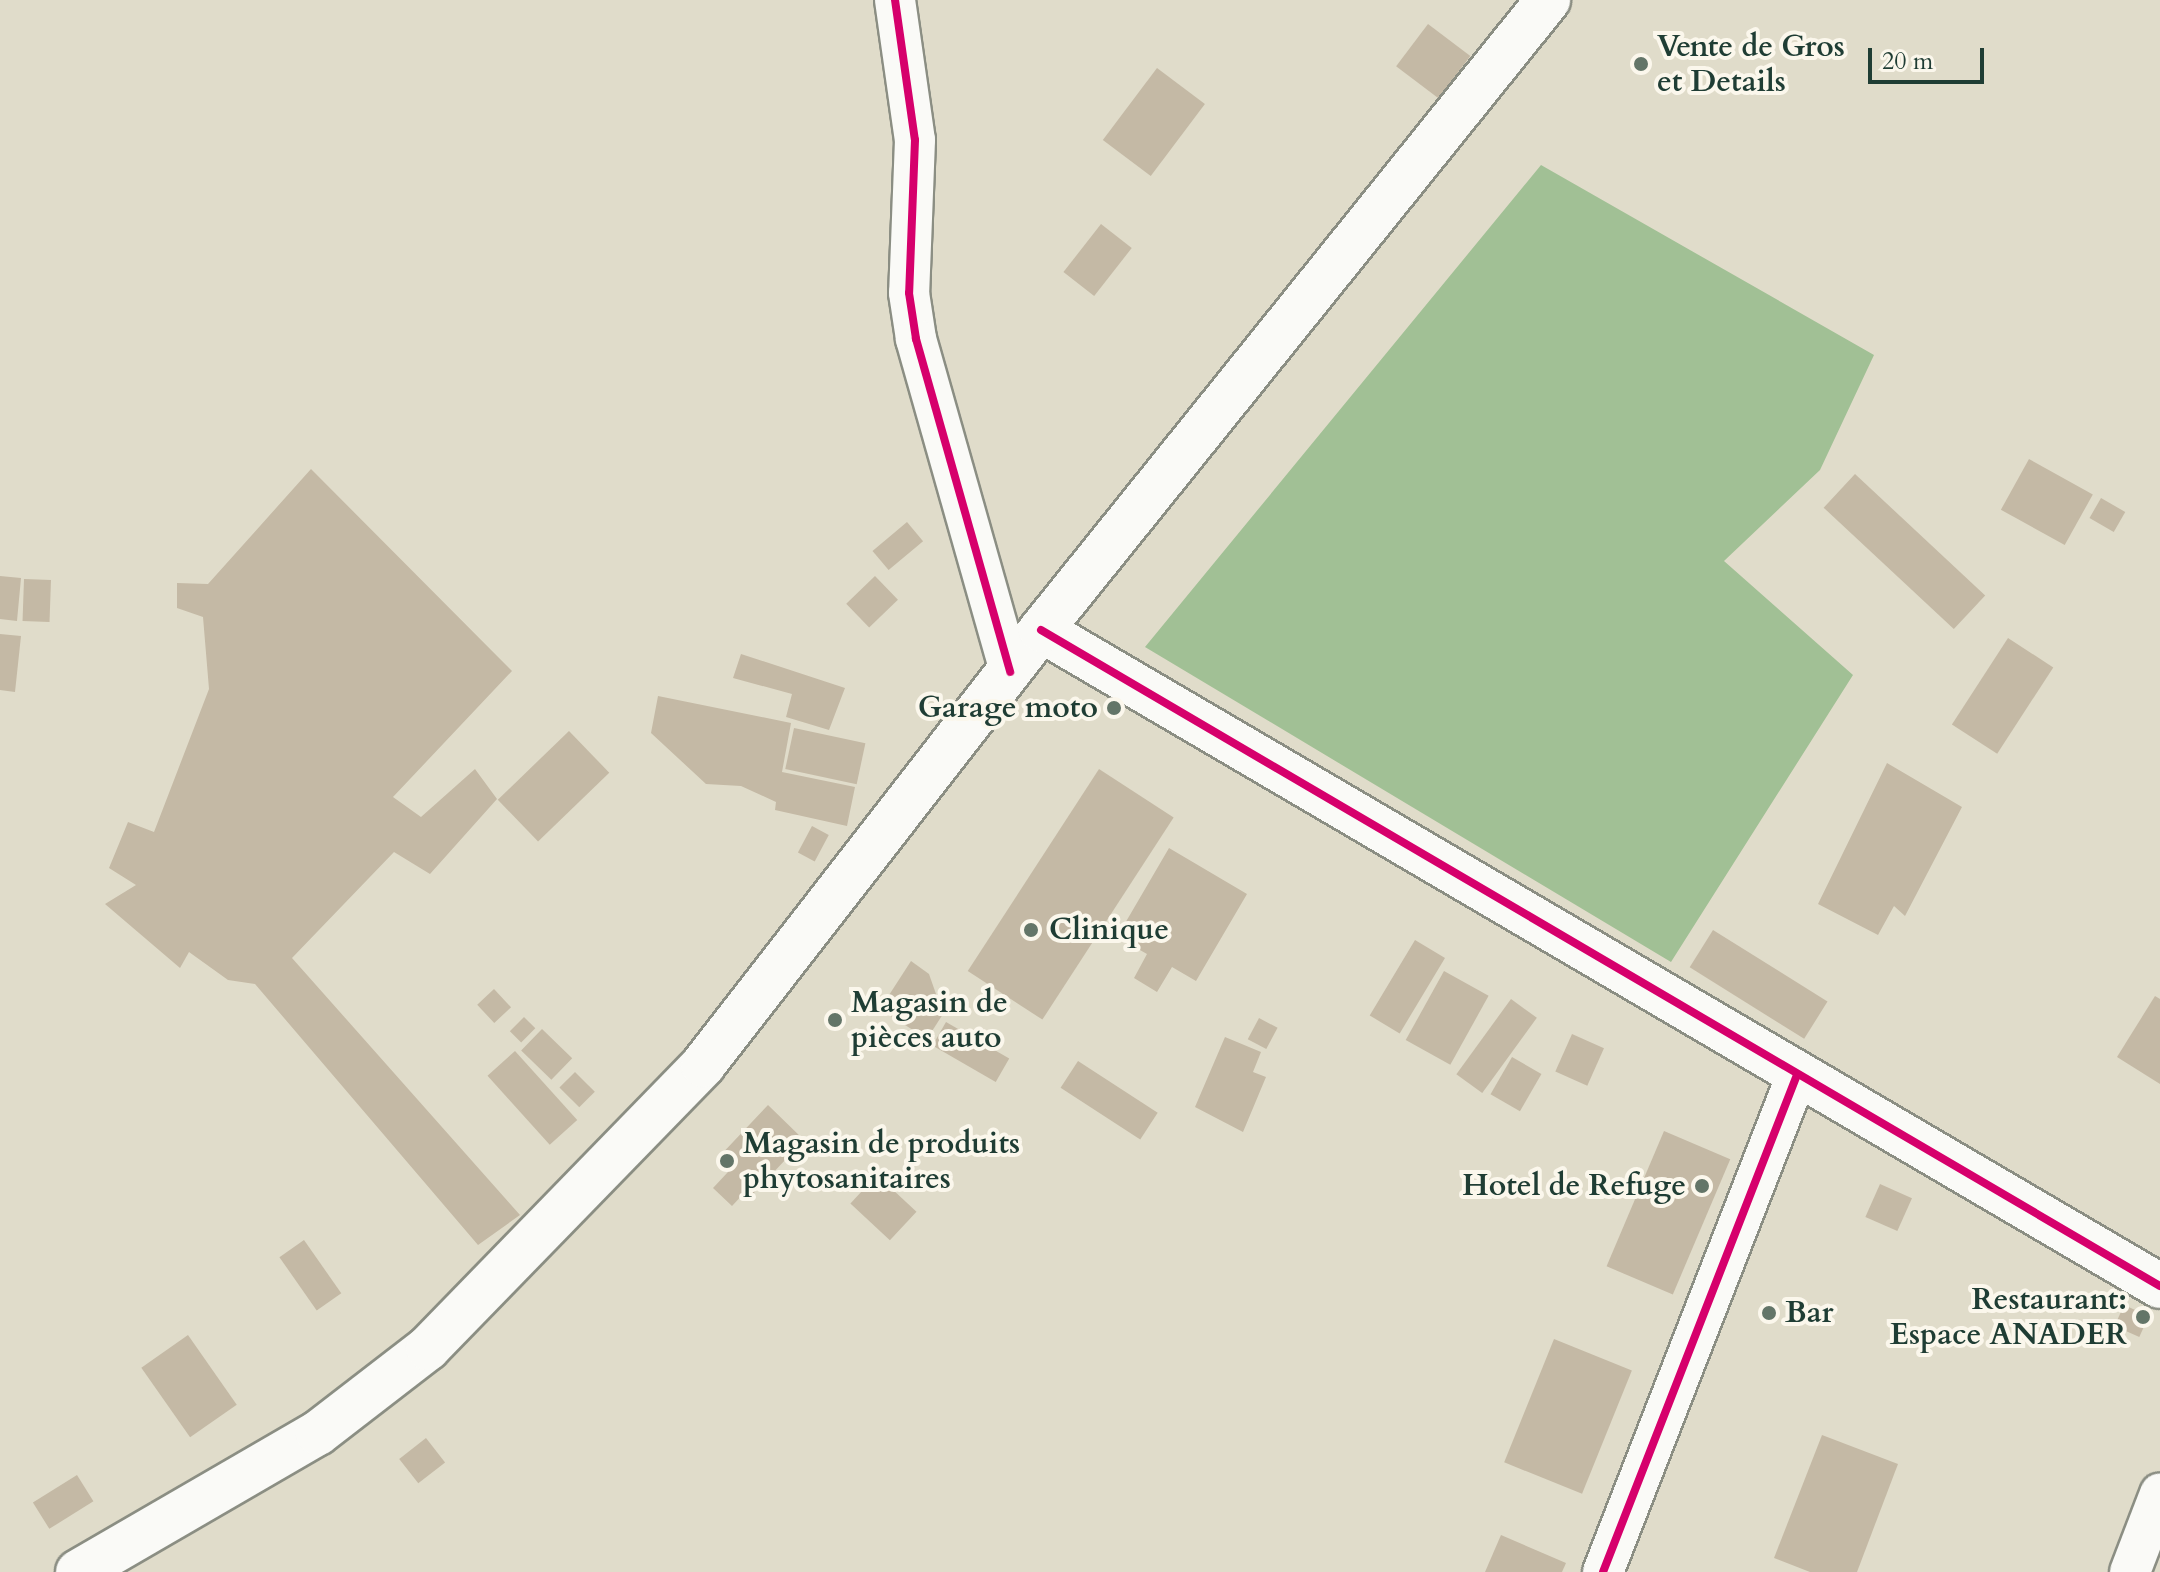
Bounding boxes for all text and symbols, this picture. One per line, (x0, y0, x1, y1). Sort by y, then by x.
place label: Vente de Gros et Details (1657, 29, 1845, 100)
scale bar (1872, 32, 1988, 82)
text: 20 m (1882, 45, 1933, 78)
marker: Vente de Gros et Details (1632, 55, 1650, 73)
place label: Garage moto (918, 690, 1098, 726)
marker: Garage moto (1105, 699, 1123, 717)
place label: Clinique (1049, 912, 1169, 948)
marker: Clinique (1020, 919, 1042, 941)
place label: Magasin de pièces auto (851, 985, 1008, 1056)
marker: Magasin de pièces auto (826, 1011, 844, 1029)
place label: Magasin de produits phytosanitaires (743, 1126, 1020, 1196)
marker: Magasin de produits phytosanitaires (718, 1152, 736, 1170)
place label: Hotel de Refuge (1462, 1168, 1686, 1204)
marker: Hotel de Refuge (1693, 1177, 1711, 1195)
place label: Restaurant: Espace ANADER (1890, 1282, 2127, 1352)
place label: Bar (1785, 1295, 1834, 1331)
marker: Bar (1760, 1304, 1778, 1322)
marker: Restaurant: Espace ANADER (2134, 1308, 2152, 1326)

